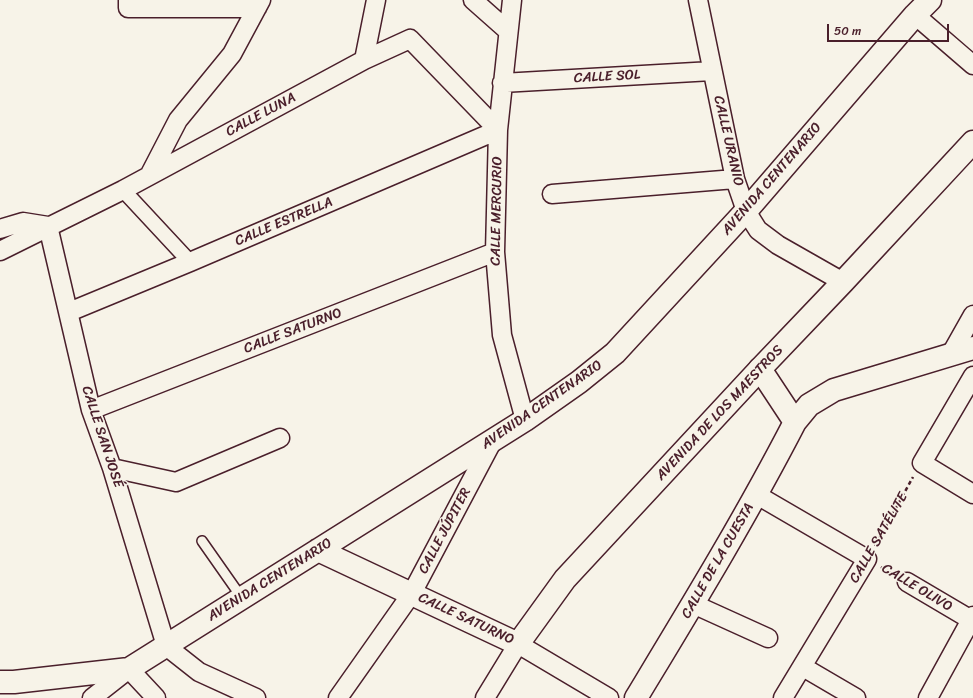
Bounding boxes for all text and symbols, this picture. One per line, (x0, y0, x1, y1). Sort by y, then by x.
scale bar (829, 16, 951, 42)
text: 50 m (834, 20, 861, 42)
street label: CALLE SOL (573, 67, 641, 87)
street label: CALLE LUNA (223, 90, 299, 140)
street label: CALLE URANIO (709, 94, 747, 188)
street label: AVENIDA CENTENARIO (719, 119, 825, 239)
street label: CALLE MERCURIO (488, 156, 506, 266)
street label: CALLE ESTRELLA (233, 194, 335, 250)
street label: CALLE SATURNO (241, 305, 345, 357)
street label: AVENIDA DE LOS MAESTROS (653, 342, 787, 484)
street label: AVENIDA CENTENARIO (478, 357, 606, 453)
street label: CALLE SAN JOSÉ (78, 384, 126, 490)
street label: CALLE JÚPITER (415, 485, 475, 577)
street label: CALLE SATÉLITE (846, 490, 912, 586)
street label: CALLE DE LA CUESTA (678, 500, 758, 622)
street label: AVENIDA CENTENARIO (205, 535, 335, 625)
street label: CALLE OLIVO (879, 560, 955, 616)
street label: CALLE SATURNO (415, 589, 517, 649)

